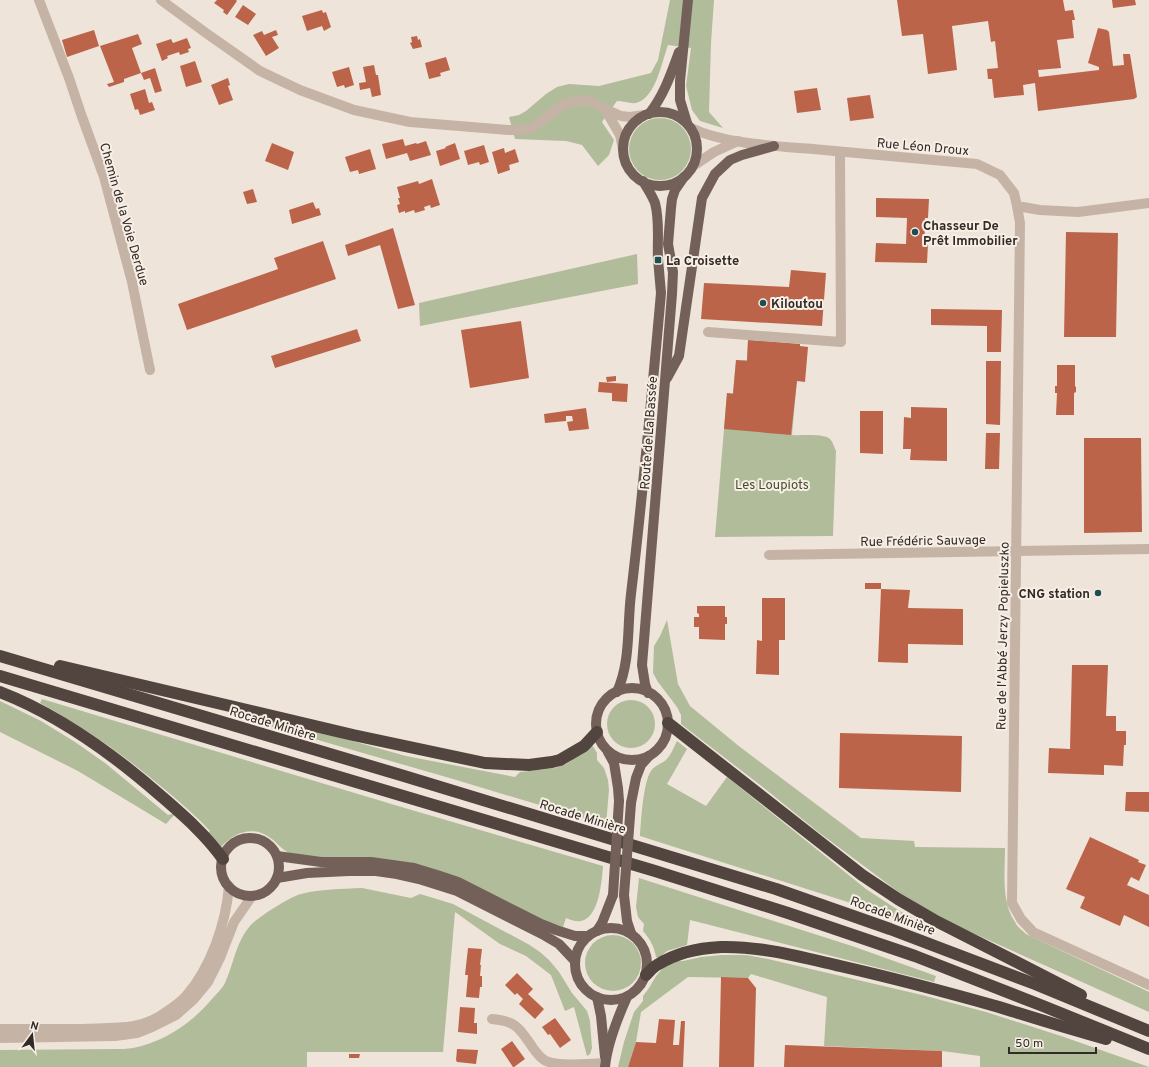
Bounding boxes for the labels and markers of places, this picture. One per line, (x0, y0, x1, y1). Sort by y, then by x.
place label: Chasseur De Prêt Immobilier (923, 219, 1018, 250)
marker: Chasseur De Prêt Immobilier (910, 227, 920, 237)
place label: La Croisette (666, 254, 739, 270)
marker: La Croisette (653, 255, 663, 265)
place label: Kiloutou (771, 297, 823, 313)
marker: Kiloutou (758, 298, 768, 308)
place label: CNG station (1019, 587, 1090, 603)
marker: CNG station (1093, 588, 1103, 598)

